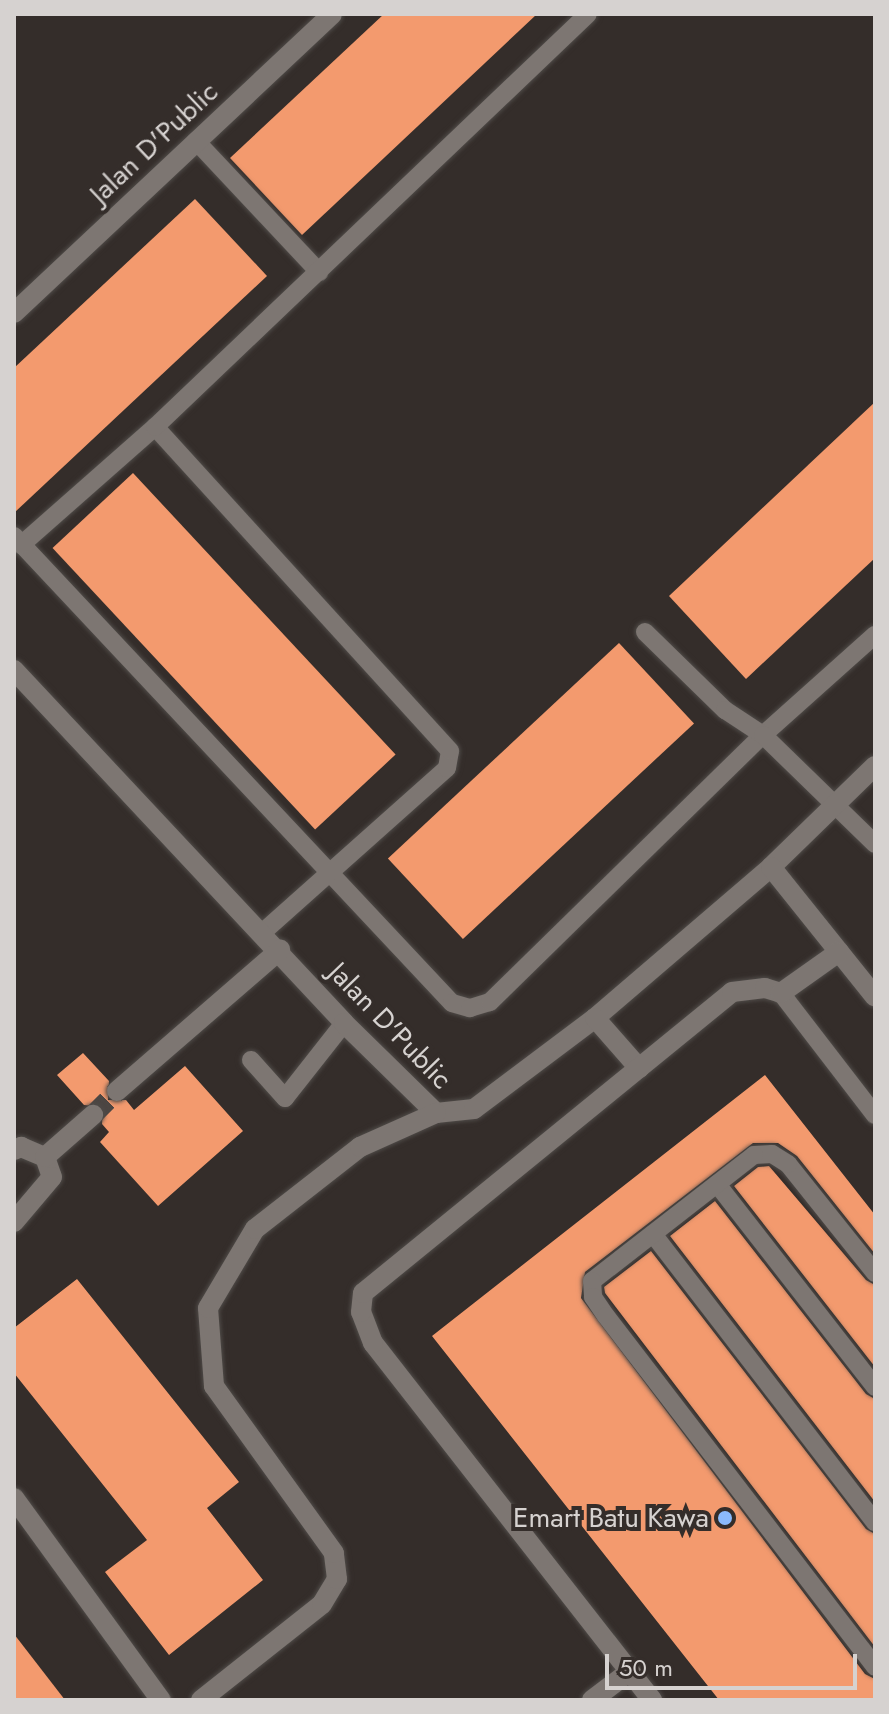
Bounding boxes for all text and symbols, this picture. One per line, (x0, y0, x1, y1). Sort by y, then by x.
street label: Jalan D'Public (83, 75, 225, 211)
street label: Jalan D'Public (321, 956, 459, 1096)
place label: Emart Batu Kawa (513, 1501, 709, 1535)
marker: Emart Batu Kawa (716, 1509, 734, 1527)
scale bar (609, 1638, 861, 1688)
text: 50 m (619, 1650, 673, 1685)

